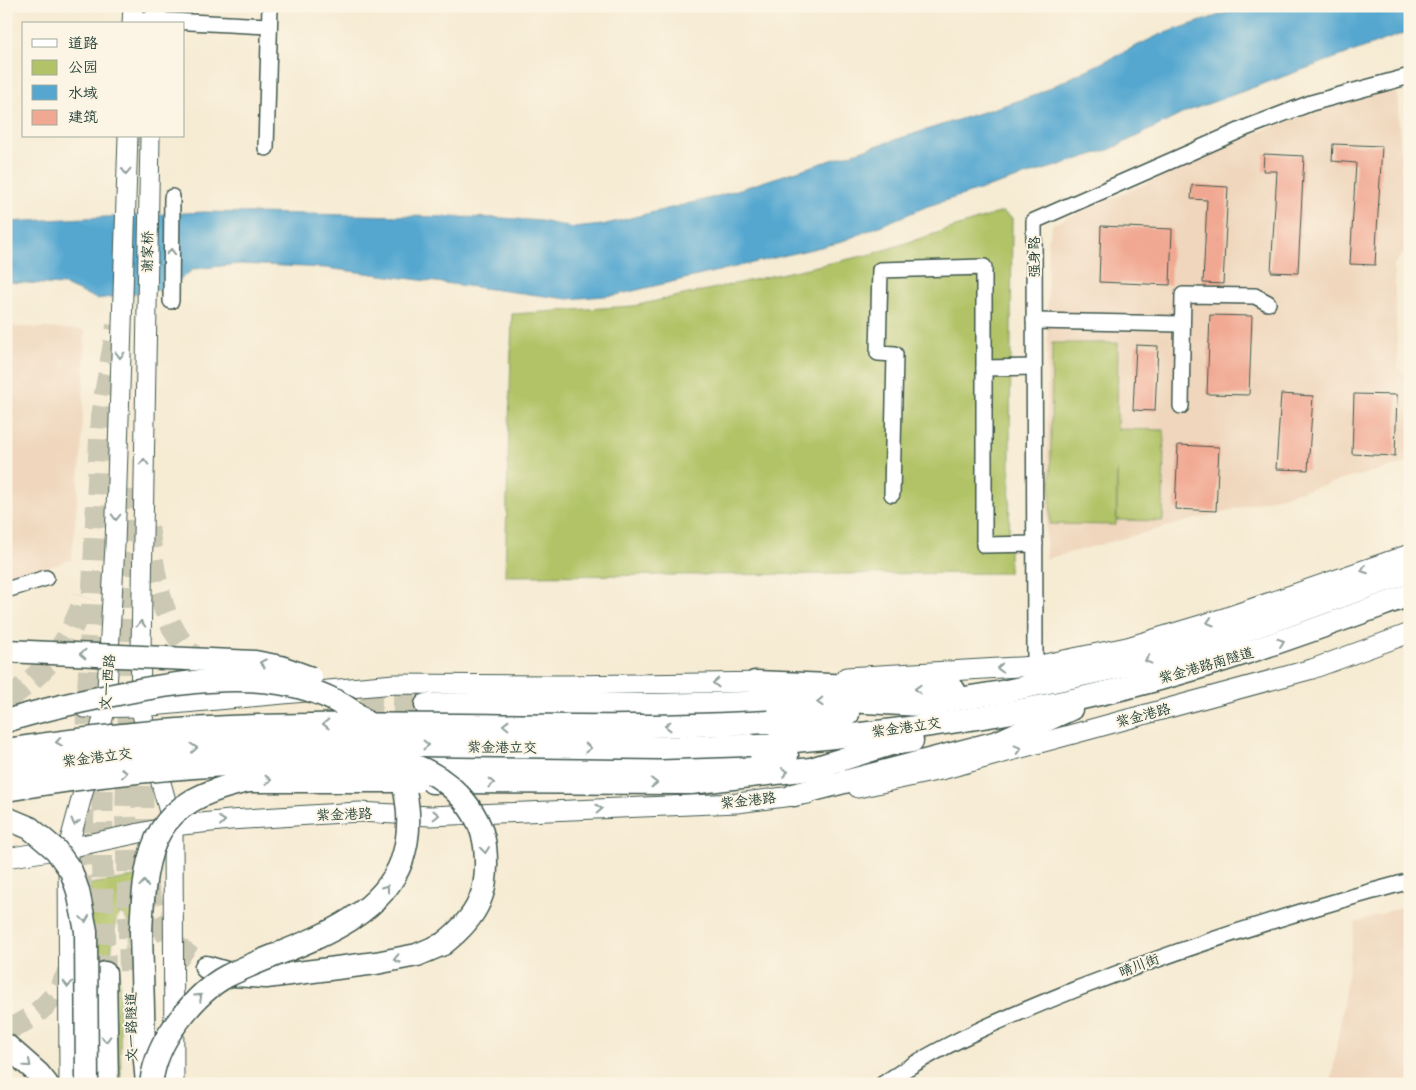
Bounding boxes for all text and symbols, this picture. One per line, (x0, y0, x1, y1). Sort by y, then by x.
legend (22, 22, 185, 138)
text: 道路 (68, 32, 98, 52)
text: 公园 (68, 56, 98, 76)
text: 水域 (68, 82, 98, 102)
text: 建筑 (68, 106, 98, 126)
one-way arrow (121, 168, 131, 175)
street label: 谢家桥 (137, 231, 156, 273)
street label: 强身路 (1024, 236, 1043, 278)
one-way arrow (166, 248, 177, 256)
one-way arrow (115, 351, 125, 359)
one-way arrow (139, 458, 149, 466)
one-way arrow (111, 514, 121, 521)
one-way arrow (1360, 564, 1369, 574)
one-way arrow (1206, 616, 1214, 626)
one-way arrow (136, 620, 146, 628)
one-way arrow (1276, 638, 1284, 648)
street label: 紫金港路南隧道 (1156, 642, 1256, 687)
one-way arrow (79, 649, 87, 660)
street label: 文一西路 (95, 653, 118, 711)
one-way arrow (1144, 654, 1152, 665)
one-way arrow (259, 659, 267, 669)
one-way arrow (996, 662, 1004, 673)
one-way arrow (712, 678, 720, 688)
one-way arrow (914, 683, 922, 694)
one-way arrow (816, 696, 824, 707)
street label: 紫金港路 (1113, 698, 1172, 731)
street label: 紫金港立交 (870, 712, 942, 741)
one-way arrow (322, 719, 330, 730)
one-way arrow (502, 720, 510, 730)
one-way arrow (664, 721, 672, 731)
street label: 紫金港立交 (467, 736, 537, 757)
one-way arrow (55, 737, 64, 747)
one-way arrow (422, 740, 430, 750)
one-way arrow (190, 742, 198, 753)
street label: 紫金港立交 (61, 743, 133, 770)
one-way arrow (585, 743, 593, 753)
one-way arrow (1013, 745, 1021, 755)
one-way arrow (782, 767, 790, 778)
one-way arrow (120, 768, 128, 779)
one-way arrow (264, 775, 272, 785)
one-way arrow (487, 777, 495, 788)
one-way arrow (650, 778, 658, 789)
street label: 紫金港路 (719, 787, 777, 812)
street label: 紫金港路 (316, 803, 372, 824)
one-way arrow (595, 804, 603, 815)
one-way arrow (433, 810, 441, 820)
one-way arrow (218, 816, 226, 827)
one-way arrow (70, 817, 80, 825)
one-way arrow (479, 847, 490, 855)
one-way arrow (138, 879, 149, 887)
one-way arrow (380, 884, 389, 894)
one-way arrow (79, 916, 90, 924)
street label: 晴川街 (1116, 948, 1162, 981)
one-way arrow (392, 953, 401, 964)
one-way arrow (63, 980, 73, 988)
street label: 文一路隧道 (120, 992, 141, 1062)
one-way arrow (194, 994, 203, 1003)
one-way arrow (101, 1036, 111, 1043)
one-way arrow (22, 1058, 31, 1067)

